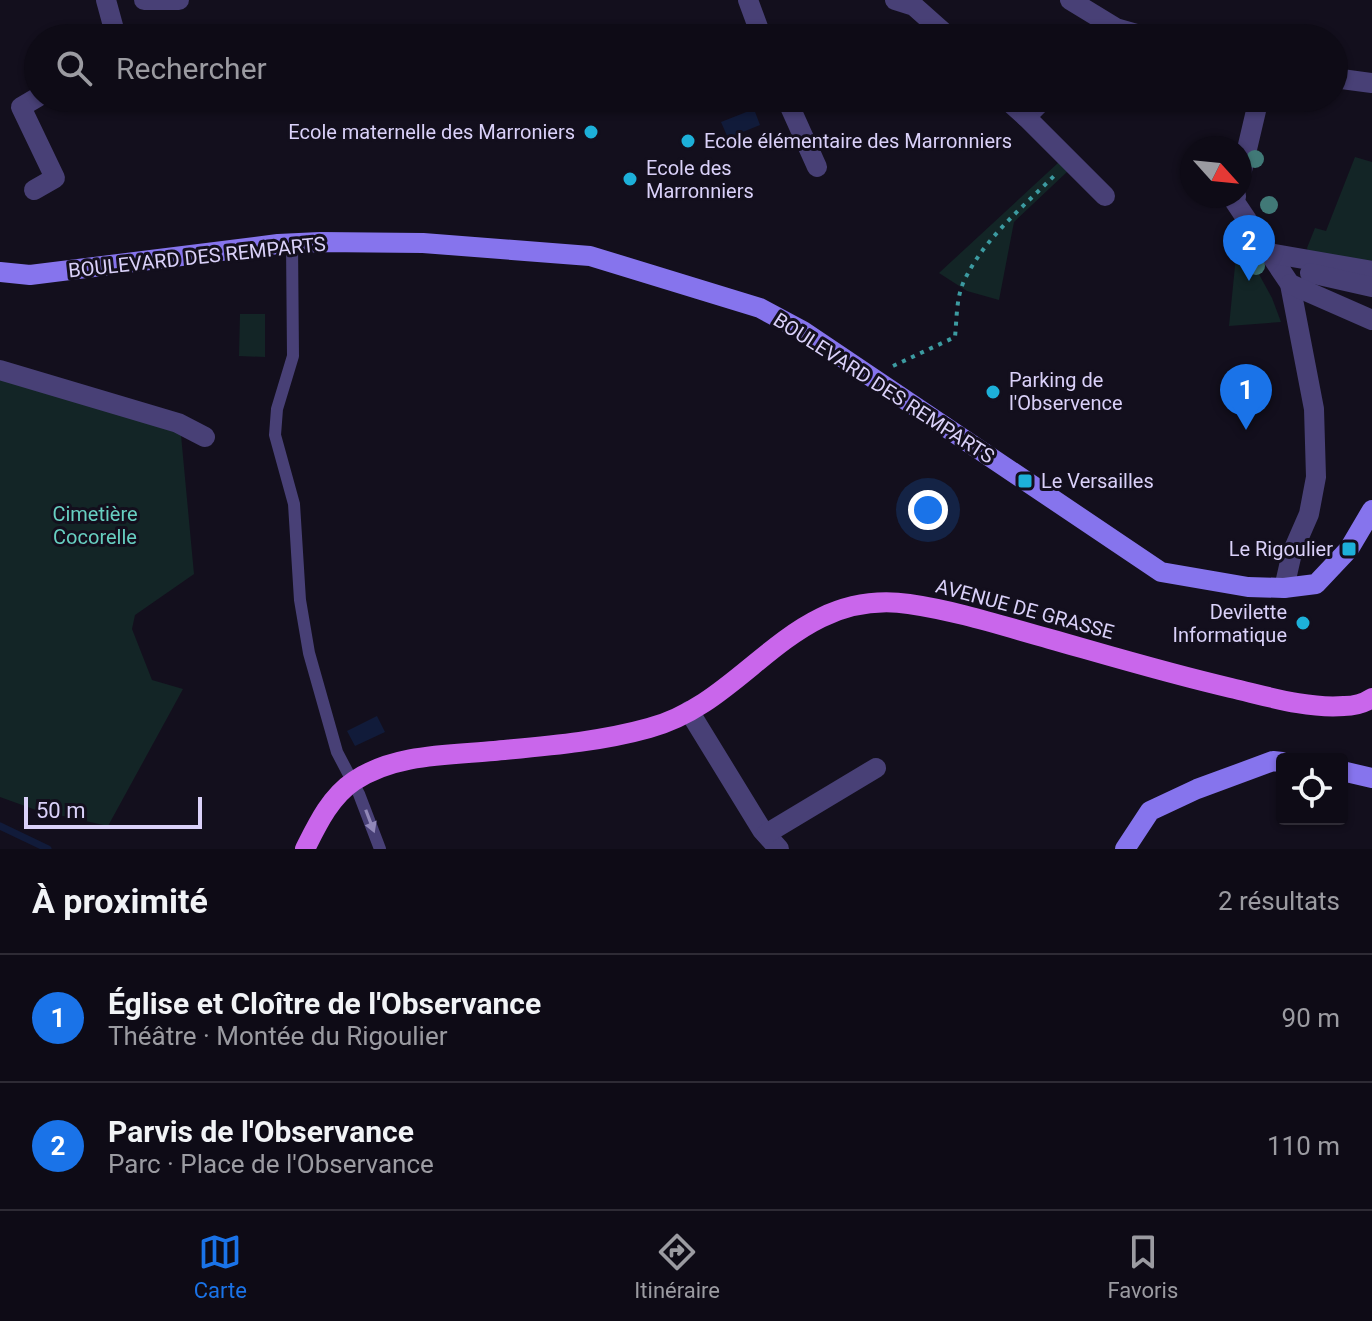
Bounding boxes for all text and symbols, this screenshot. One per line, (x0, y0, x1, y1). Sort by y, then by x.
search box (24, 24, 1348, 112)
icon: search (52, 46, 96, 90)
text: Rechercher (116, 51, 267, 86)
place label: Ecole maternelle des Marroniers (288, 120, 575, 144)
marker: Ecole maternelle des Marroniers (582, 123, 600, 141)
place label: Ecole élémentaire des Marronniers (704, 129, 1012, 153)
marker: Ecole élémentaire des Marronniers (679, 132, 697, 150)
north arrow (1180, 136, 1252, 208)
place label: Ecole des Marronniers (646, 156, 754, 203)
marker: Ecole des Marronniers (621, 170, 639, 188)
pin: 2 (1223, 215, 1275, 281)
street label: BOULEVARD DES REMPARTS (67, 232, 327, 282)
street label: BOULEVARD DES REMPARTS (769, 307, 999, 469)
pin: 1 (1220, 364, 1272, 430)
place label: Parking de l'Observence (1009, 368, 1123, 415)
marker: Parking de l'Observence (984, 383, 1002, 401)
place label: Le Versailles (1041, 469, 1154, 493)
marker: Le Versailles (1016, 472, 1034, 490)
your location (908, 490, 948, 530)
park label: Cimetière Cocorelle (52, 502, 138, 549)
place label: Le Rigoulier (1229, 537, 1333, 561)
marker: Le Rigoulier (1340, 540, 1358, 558)
street label: AVENUE DE GRASSE (933, 574, 1117, 644)
place label: Devilette Informatique (1173, 600, 1287, 647)
marker: Devilette Informatique (1294, 614, 1312, 632)
map controls (1276, 753, 1348, 825)
button: locate (1276, 753, 1348, 825)
scale bar (24, 793, 202, 829)
text: 50 m (36, 798, 85, 823)
one-way arrow (364, 810, 377, 834)
text: À proximité (32, 881, 208, 921)
text: 2 résultats (1218, 886, 1340, 916)
text: Église et Cloître de l'Observance (108, 986, 541, 1021)
text: 1 (51, 1003, 65, 1033)
text: 90 m (1282, 1003, 1340, 1033)
text: Théâtre · Montée du Rigoulier (108, 1021, 448, 1051)
text: Parvis de l'Observance (108, 1114, 414, 1149)
text: 2 (51, 1131, 65, 1161)
text: 110 m (1267, 1131, 1340, 1161)
text: Parc · Place de l'Observance (108, 1149, 434, 1179)
tab: Carte (194, 1230, 247, 1303)
tab: Itinéraire (634, 1230, 720, 1303)
tab: Favoris (1107, 1230, 1178, 1303)

